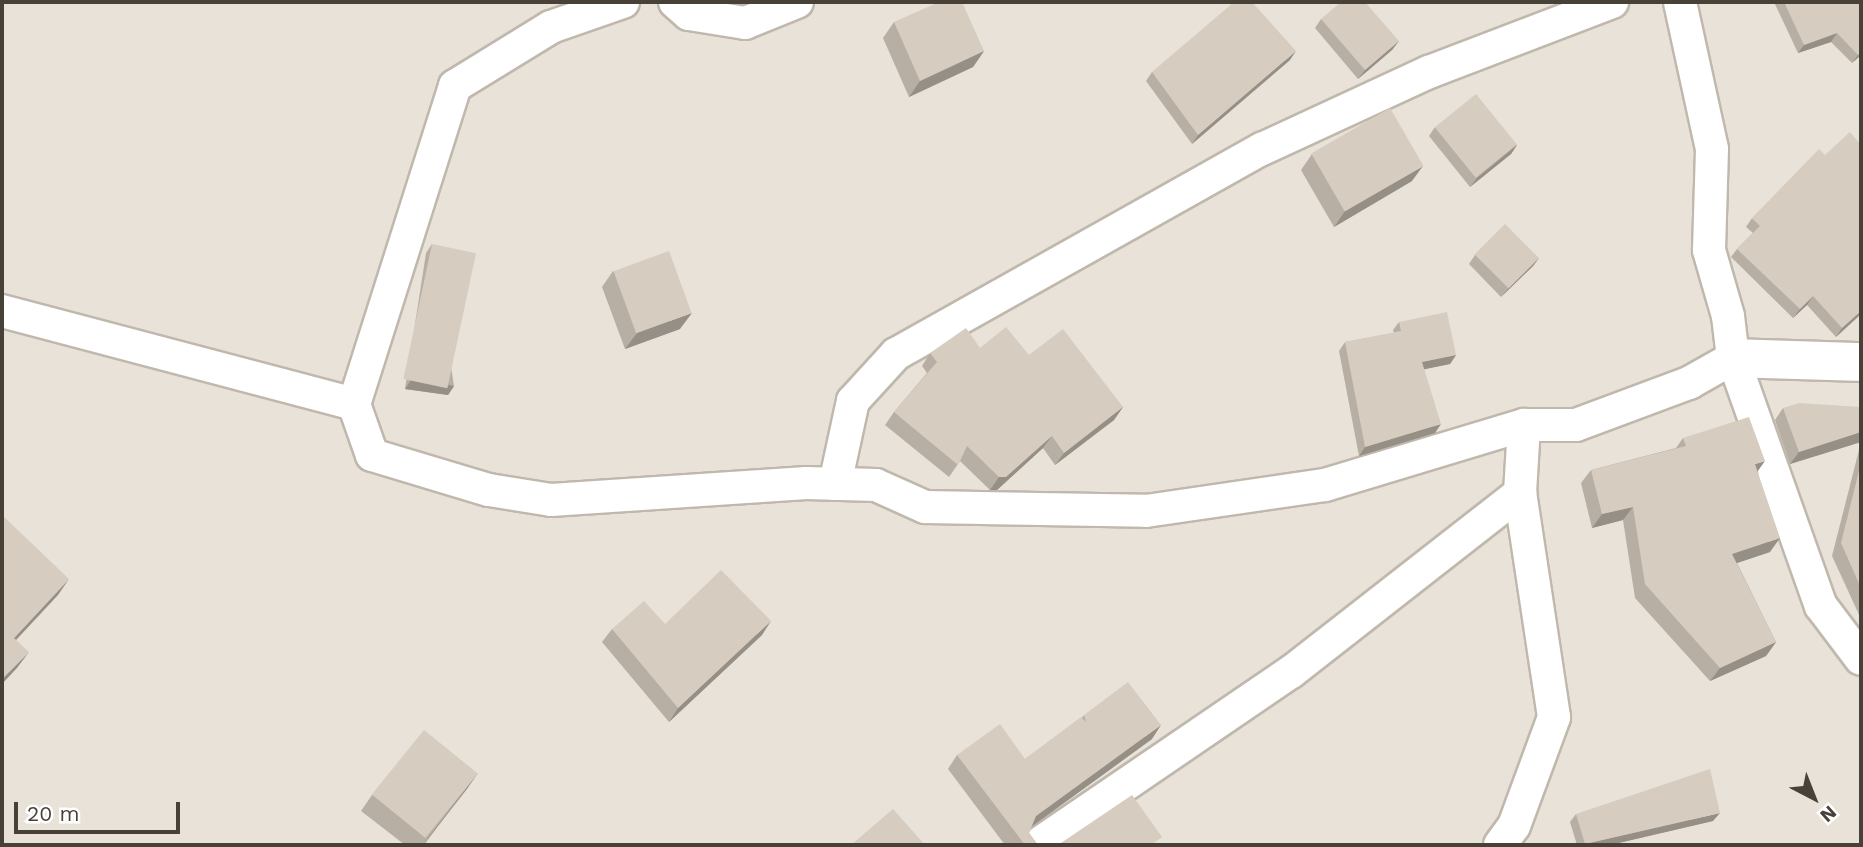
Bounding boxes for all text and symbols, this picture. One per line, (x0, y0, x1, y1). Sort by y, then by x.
north arrow (1779, 763, 1849, 833)
scale bar (18, 788, 184, 832)
text: 20 m (27, 801, 79, 826)
text: N (1815, 801, 1841, 827)

